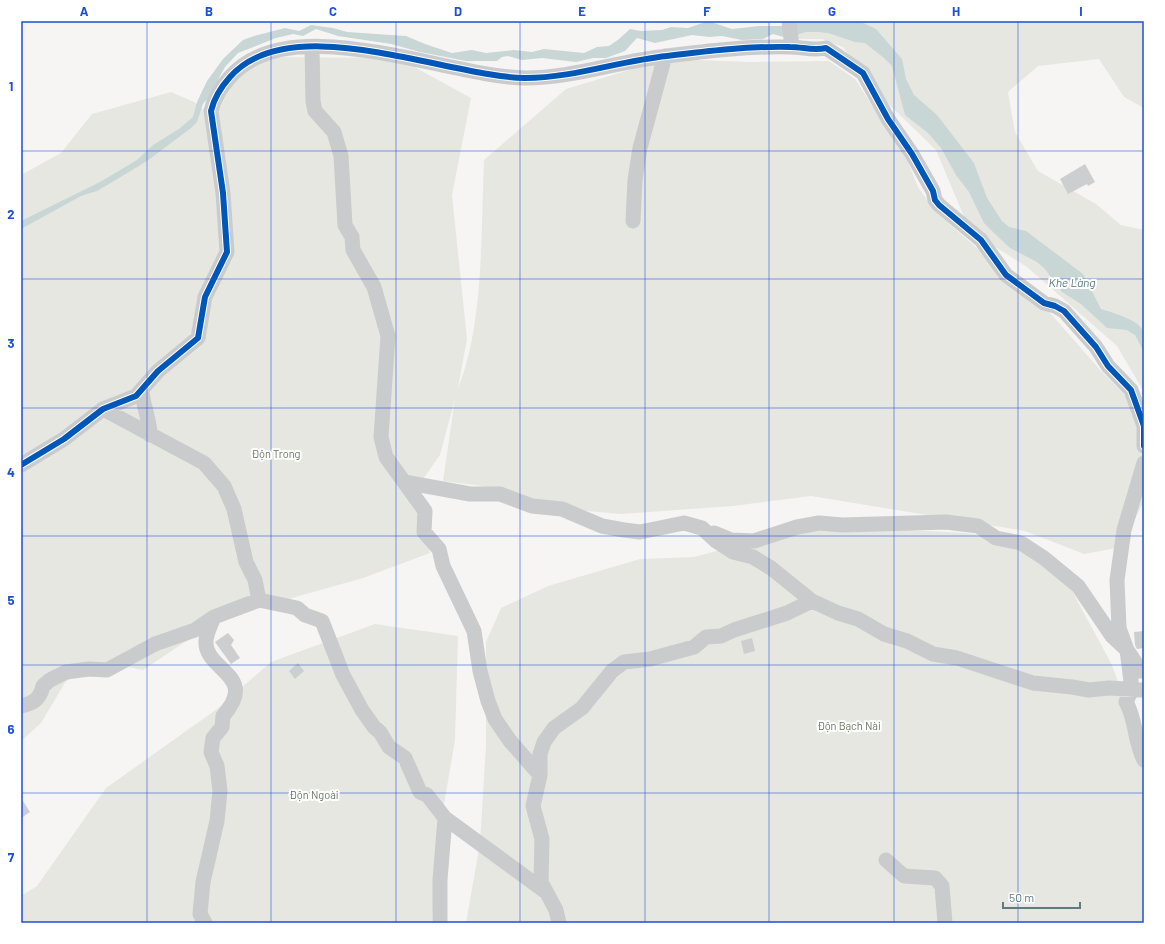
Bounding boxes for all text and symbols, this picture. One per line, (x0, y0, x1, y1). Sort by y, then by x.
text: A (80, 3, 89, 19)
text: B (205, 3, 213, 19)
text: C (329, 3, 337, 19)
text: D (454, 3, 462, 19)
text: E (578, 3, 586, 19)
text: F (703, 3, 711, 19)
text: G (828, 3, 836, 19)
text: H (952, 3, 960, 19)
text: I (1079, 3, 1083, 19)
text: 1 (9, 78, 13, 94)
text: 2 (7, 206, 15, 222)
water label: Khe Làng (1049, 275, 1095, 289)
text: 3 (7, 335, 15, 351)
park label: Độn Trong (252, 447, 301, 460)
text: 4 (7, 464, 15, 480)
text: 5 (7, 592, 15, 608)
park label: Độn Bạch Nài (817, 719, 881, 732)
text: 6 (8, 721, 15, 737)
park label: Độn Ngoài (289, 788, 339, 801)
text: 7 (8, 849, 15, 865)
scale bar (1003, 884, 1080, 910)
text: 50 m (1009, 890, 1034, 904)

